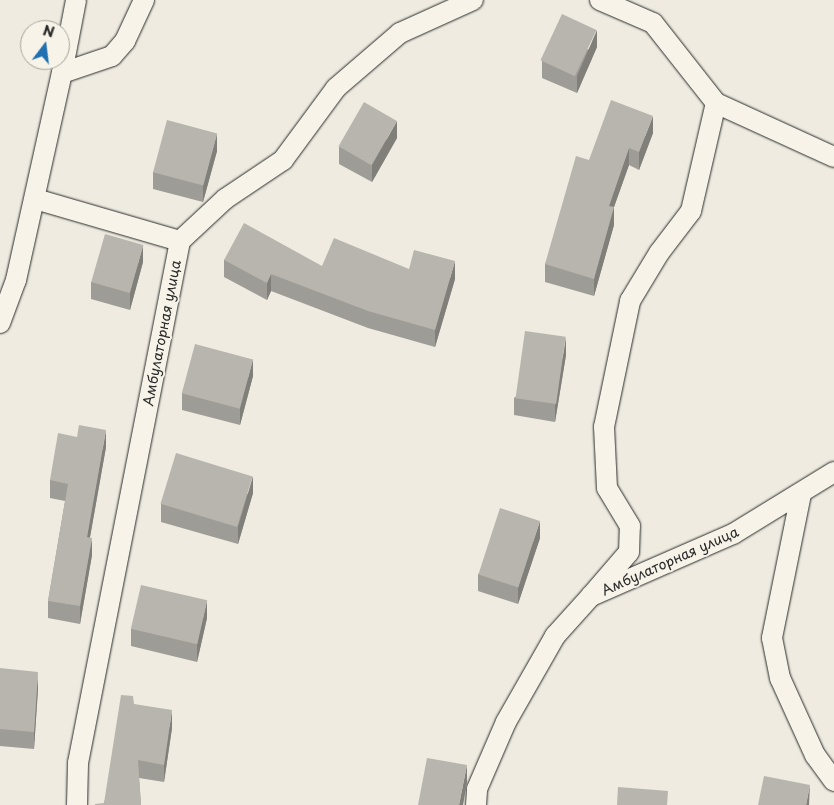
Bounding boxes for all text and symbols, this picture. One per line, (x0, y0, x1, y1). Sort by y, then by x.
text: N (41, 19, 57, 43)
north arrow (20, 20, 70, 70)
street label: Амбулаторная улица (140, 258, 184, 408)
street label: Амбулаторная улица (598, 523, 742, 599)

